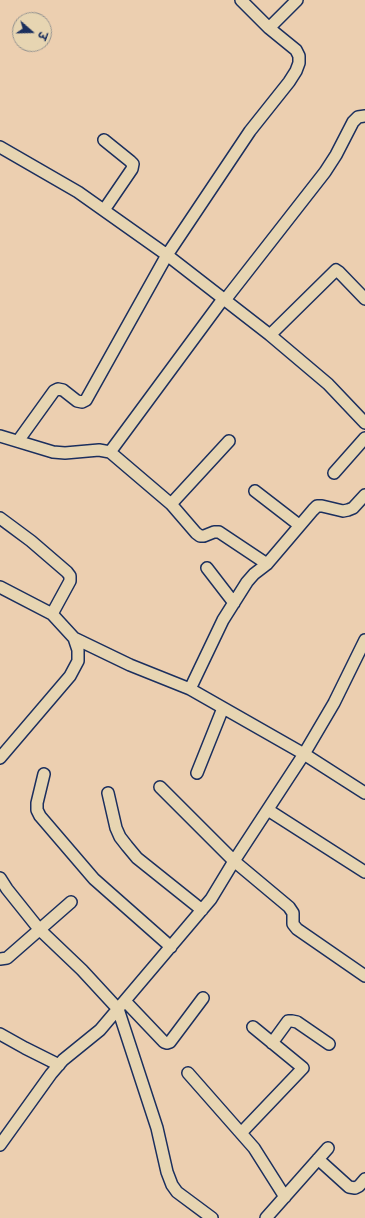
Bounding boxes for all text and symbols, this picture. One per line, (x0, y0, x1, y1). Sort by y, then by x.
north arrow (12, 12, 52, 52)
text: उ (35, 30, 51, 42)

